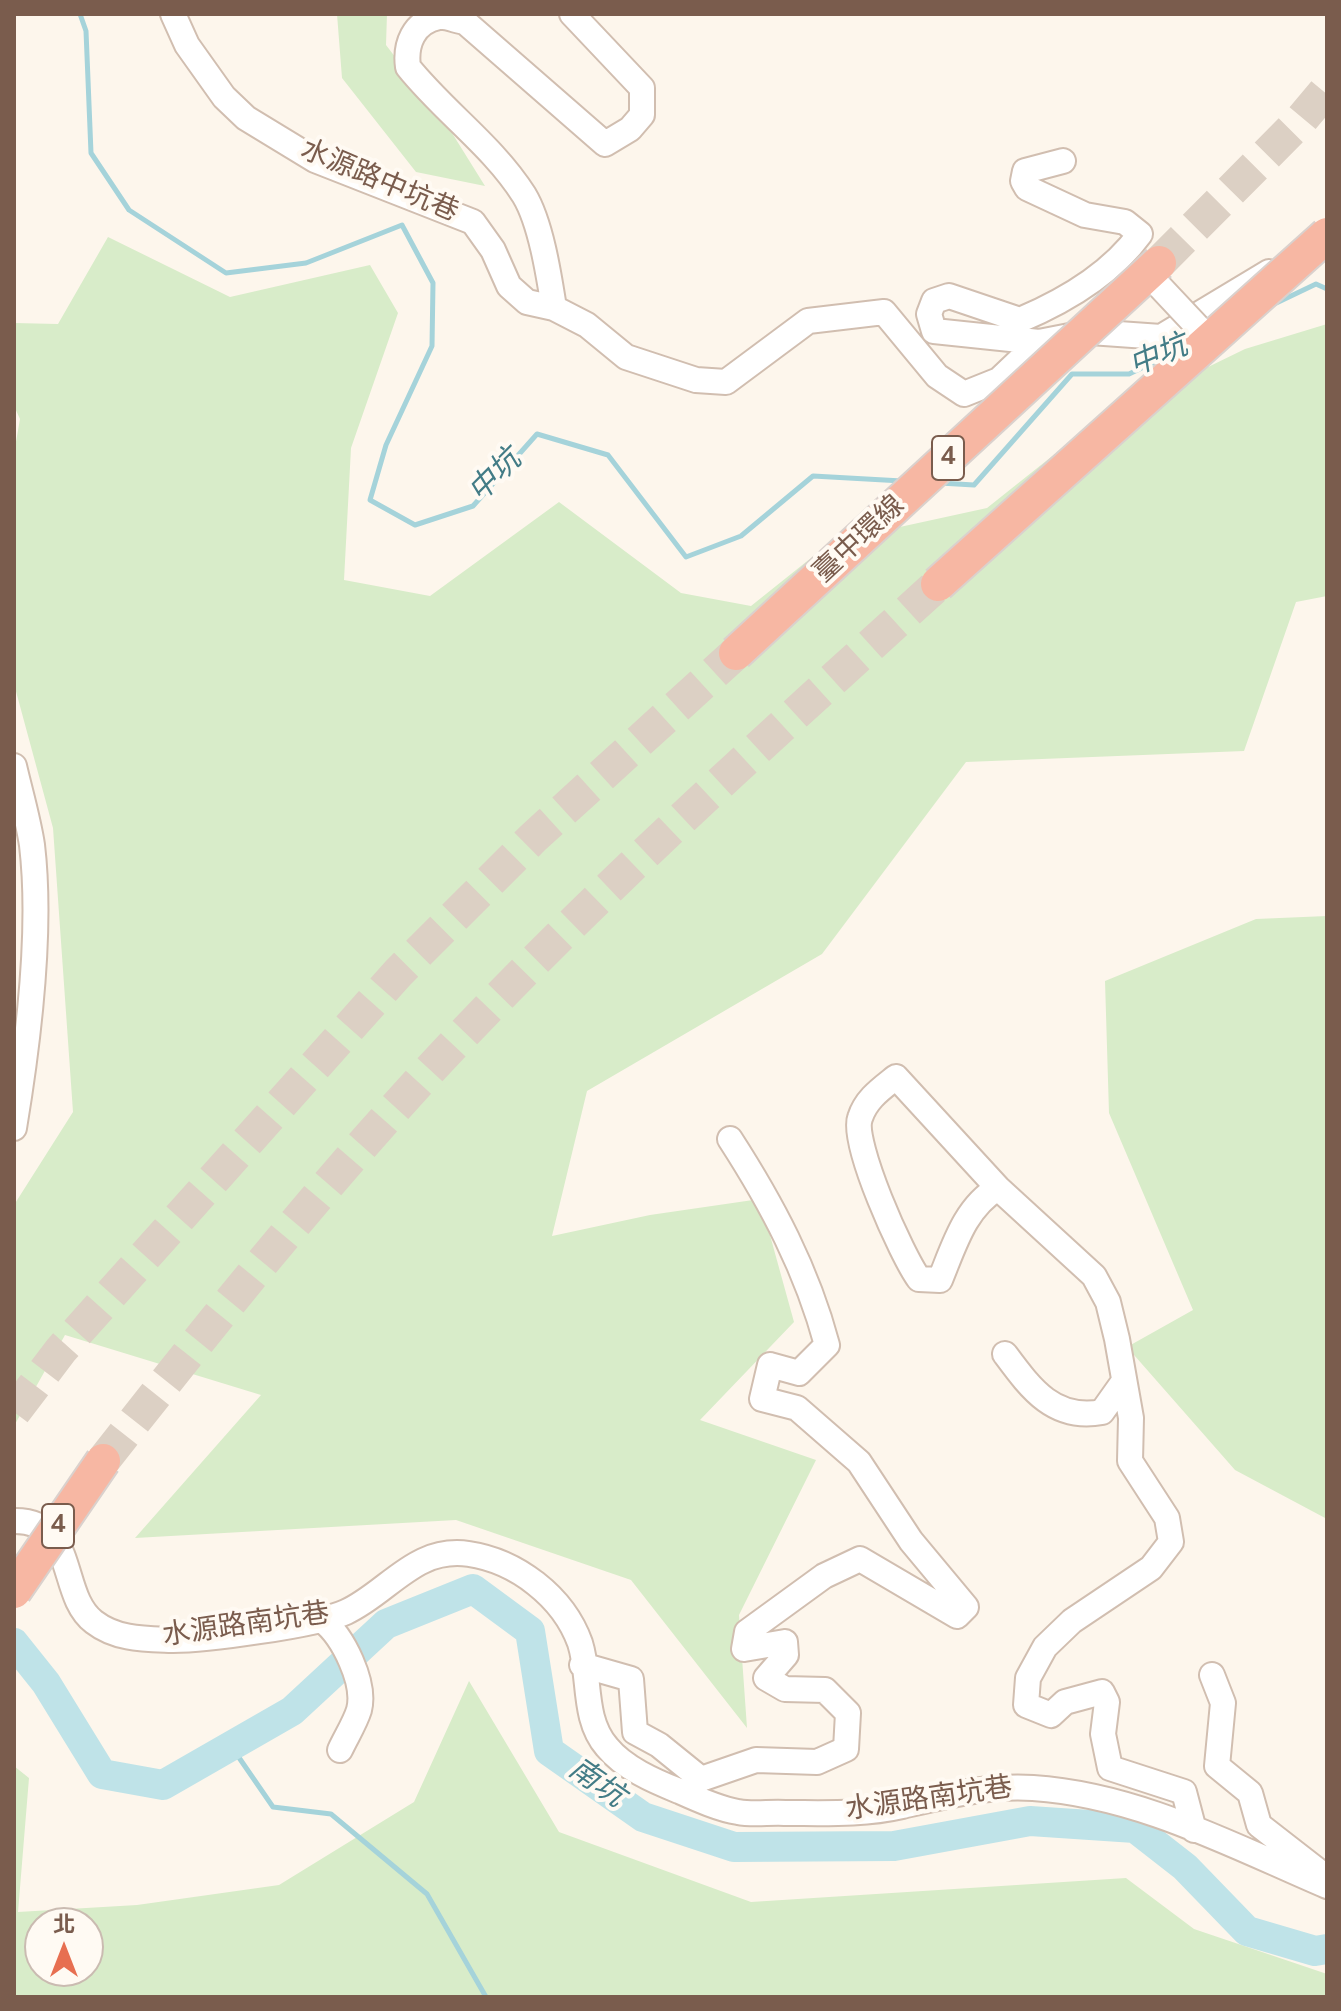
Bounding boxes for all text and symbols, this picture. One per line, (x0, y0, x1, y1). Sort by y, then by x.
street label: 水源路中坑巷 (295, 134, 463, 230)
water label: 中坑 (1124, 329, 1194, 385)
road number: 4 (932, 436, 964, 480)
water label: 中坑 (462, 443, 530, 511)
street label: 臺中環線 (808, 490, 912, 590)
road number: 4 (42, 1504, 74, 1548)
street label: 水源路南坑巷 (160, 1598, 332, 1654)
water label: 南坑 (561, 1752, 631, 1816)
street label: 水源路南坑巷 (843, 1772, 1015, 1828)
north arrow (24, 1907, 104, 1987)
text: 北 (53, 1910, 75, 1940)

